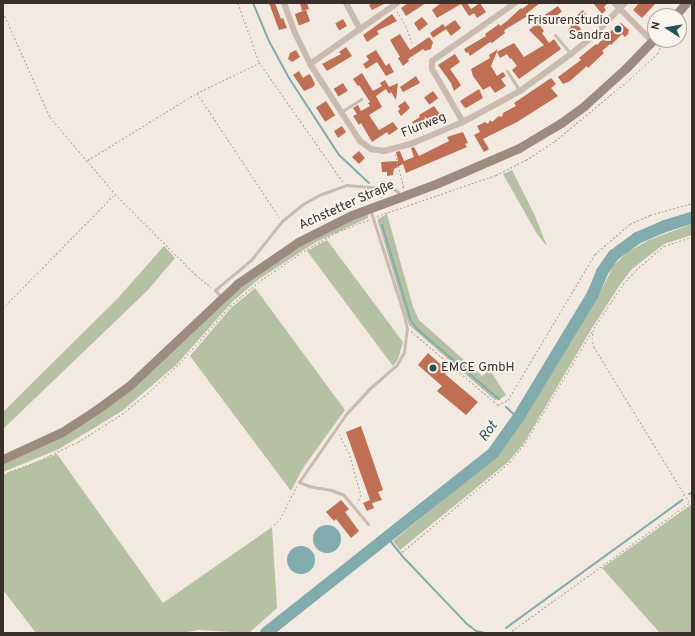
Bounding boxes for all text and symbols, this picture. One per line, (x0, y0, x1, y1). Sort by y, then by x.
north arrow (647, 8, 687, 48)
place label: Frisurenstudio Sandra (527, 14, 610, 45)
text: N (649, 20, 664, 31)
marker: Frisurenstudio Sandra (613, 24, 623, 34)
street label: Flurweg (399, 110, 449, 142)
street label: Achstetter Straße (297, 178, 397, 234)
place label: EMCE GmbH (441, 360, 515, 376)
marker: EMCE GmbH (428, 363, 438, 373)
water label: Rot (476, 419, 502, 445)

